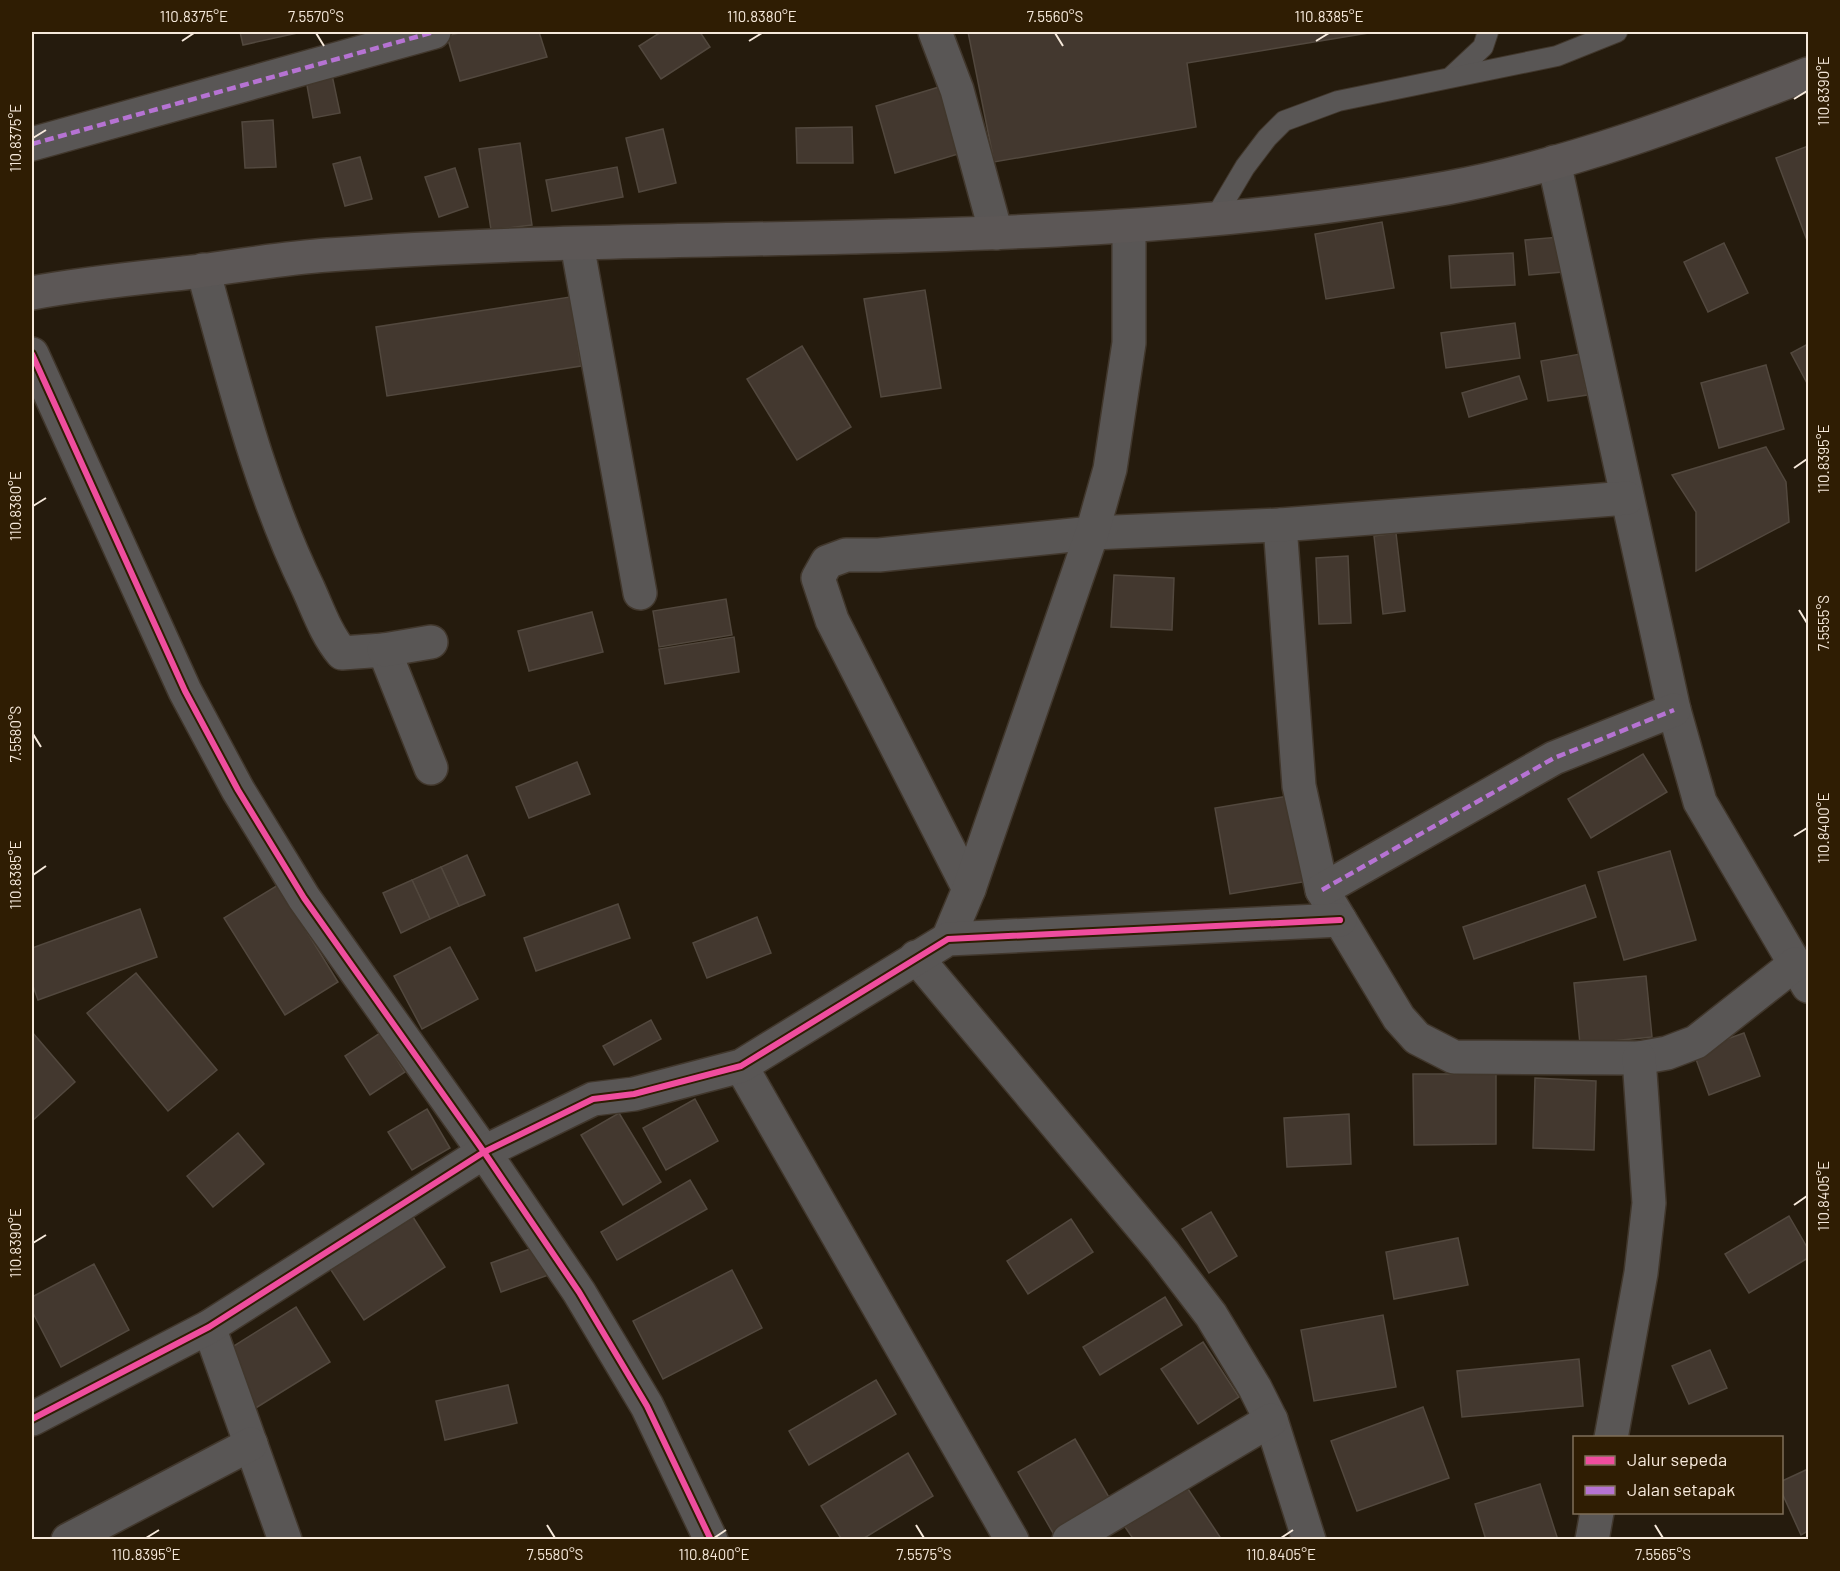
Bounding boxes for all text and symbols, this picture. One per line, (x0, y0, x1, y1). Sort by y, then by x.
text: 110.8375°E (160, 7, 228, 25)
text: 7.5570°S (288, 7, 344, 25)
text: 110.8380°E (727, 7, 797, 25)
text: 7.5560°S (1027, 7, 1083, 25)
text: 110.8385°E (1294, 7, 1364, 25)
text: 110.8390°E (1814, 56, 1832, 126)
text: 110.8375°E (6, 104, 24, 172)
text: 110.8395°E (1814, 424, 1832, 494)
text: 110.8380°E (6, 471, 24, 541)
text: 7.5555°S (1814, 595, 1832, 651)
text: 7.5580°S (6, 706, 24, 762)
text: 110.8400°E (1814, 792, 1832, 864)
text: 110.8385°E (6, 840, 24, 910)
text: 110.8405°E (1814, 1161, 1832, 1231)
text: 110.8390°E (6, 1208, 24, 1278)
legend (1573, 1436, 1783, 1514)
text: Jalur sepeda (1627, 1448, 1727, 1470)
text: Jalan setapak (1627, 1478, 1735, 1500)
text: 110.8395°E (111, 1545, 181, 1563)
text: 7.5580°S (527, 1545, 583, 1563)
text: 110.8400°E (678, 1545, 750, 1563)
text: 7.5575°S (896, 1545, 952, 1563)
text: 110.8405°E (1246, 1545, 1316, 1563)
text: 7.5565°S (1635, 1545, 1691, 1563)

